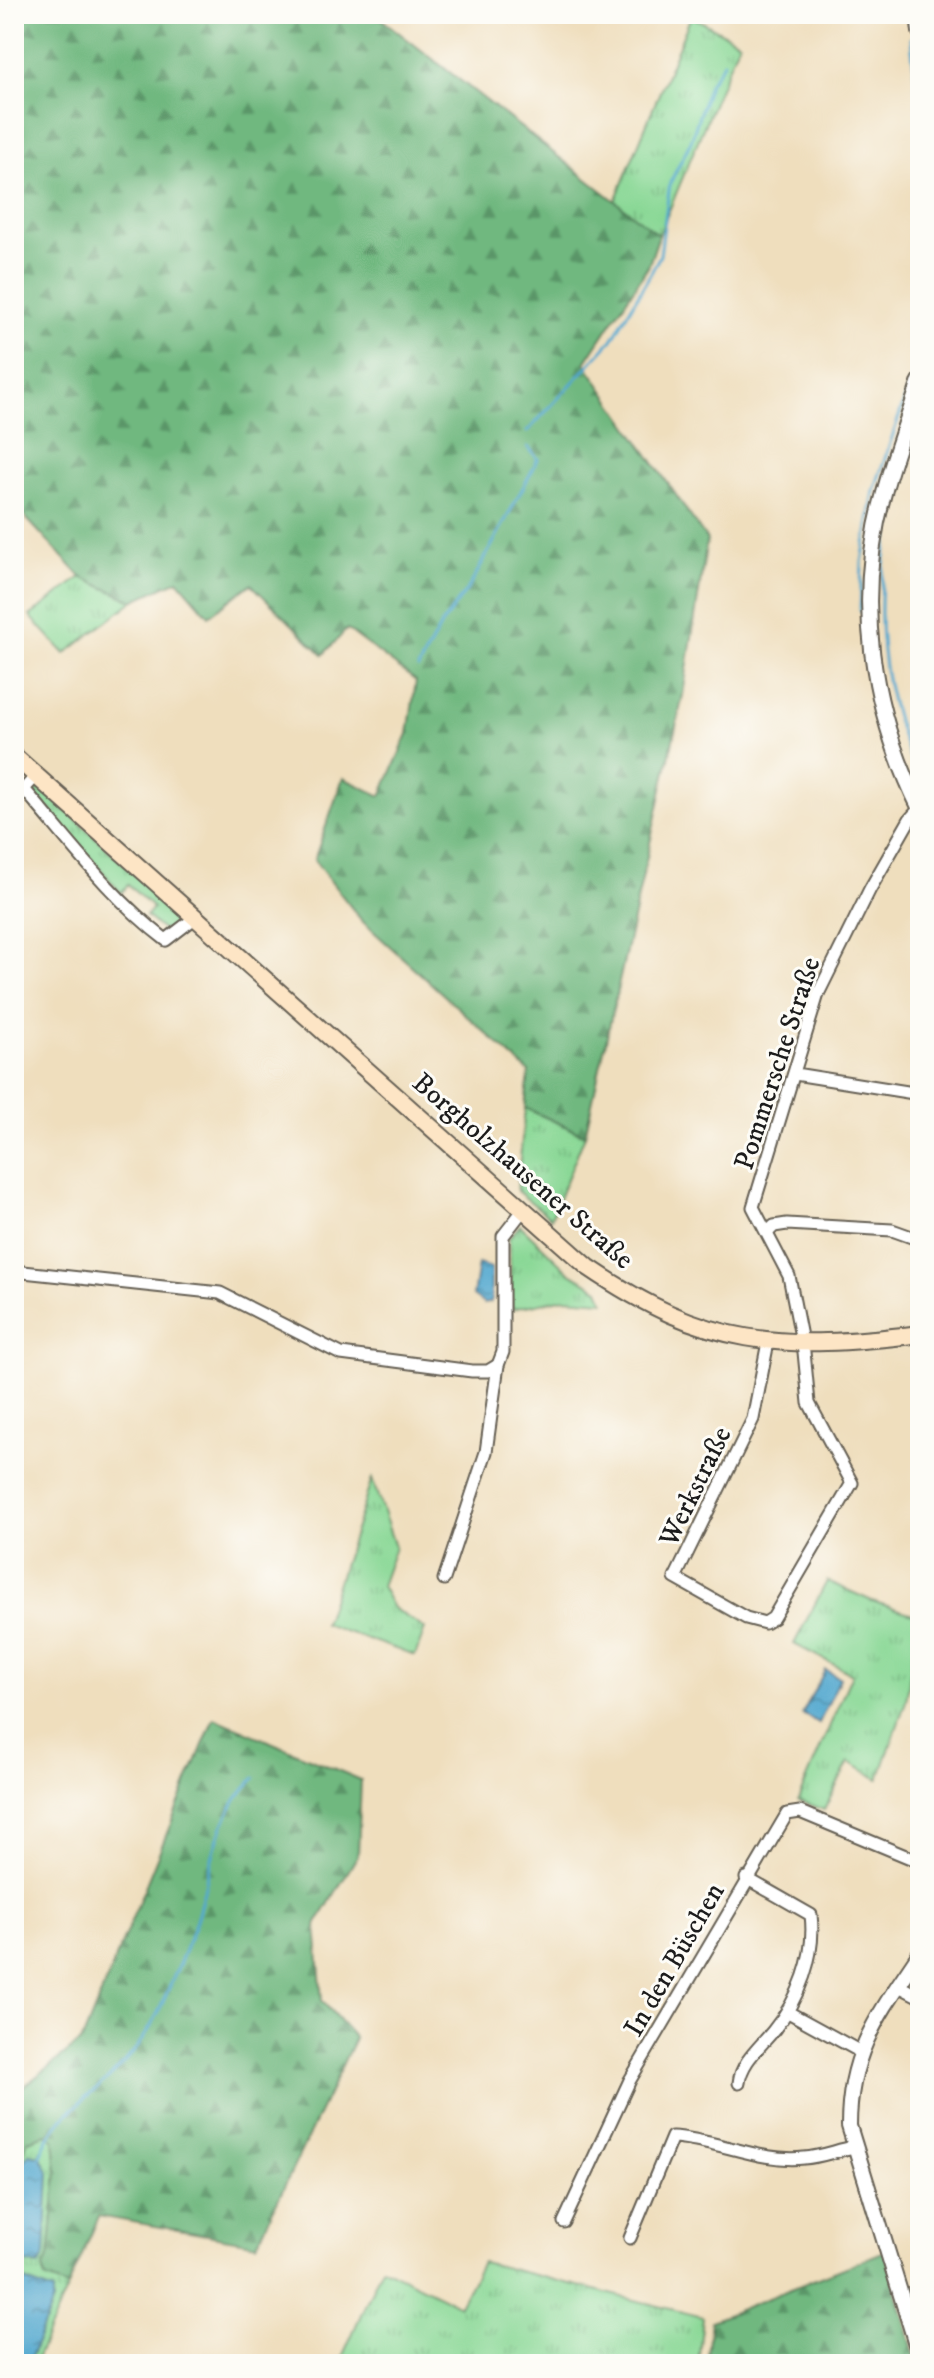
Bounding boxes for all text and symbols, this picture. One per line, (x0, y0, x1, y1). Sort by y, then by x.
street label: Pommersche Straße (727, 953, 828, 1174)
street label: Borgholzhausener Straße (405, 1065, 641, 1277)
street label: Werkstraße (651, 1421, 739, 1553)
street label: In den Büschen (616, 1876, 733, 2043)

